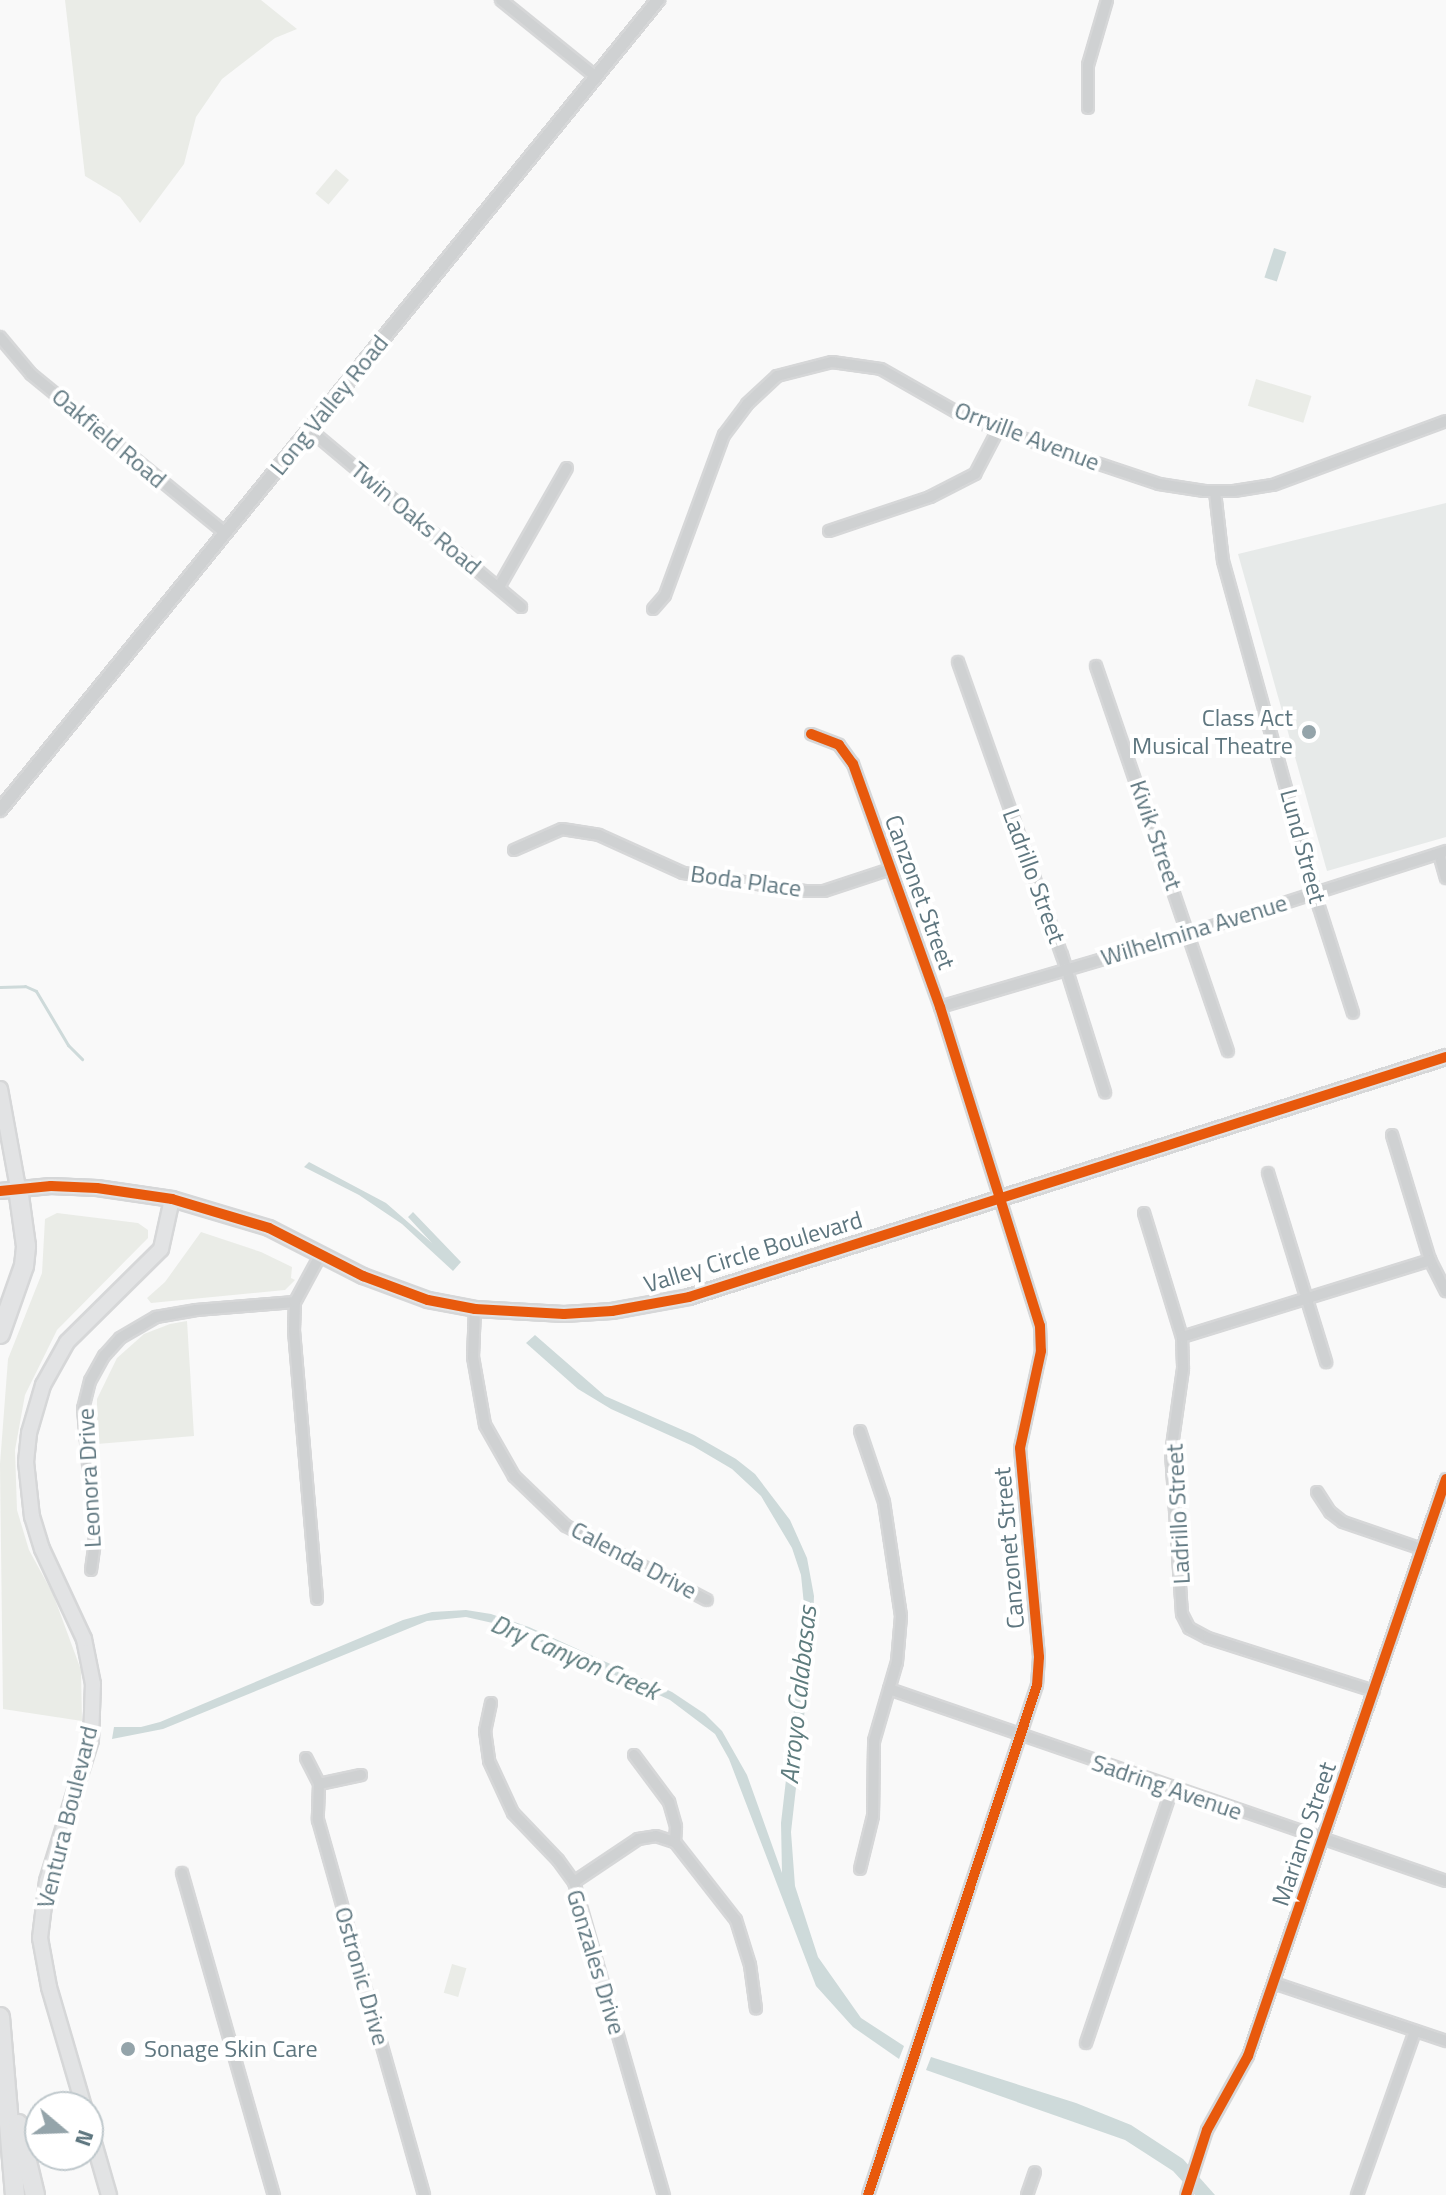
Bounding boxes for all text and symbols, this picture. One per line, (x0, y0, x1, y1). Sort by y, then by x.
street label: Long Valley Road (264, 329, 394, 481)
street label: Oakfield Road (46, 382, 172, 494)
street label: Orrville Avenue (951, 395, 1103, 477)
street label: Twin Oaks Road (345, 455, 487, 581)
place label: Class Act Musical Theatre (1132, 704, 1293, 760)
marker: Class Act Musical Theatre (1300, 723, 1318, 741)
street label: Kivik Street (1124, 776, 1188, 894)
street label: Lund Street (1274, 786, 1332, 906)
street label: Ladrillo Street (996, 805, 1072, 947)
street label: Canzonet Street (879, 811, 961, 973)
street label: Boda Place (689, 859, 803, 903)
street label: Wilhelmina Avenue (1097, 888, 1291, 972)
street label: Valley Circle Boulevard (640, 1205, 866, 1299)
street label: Leonora Drive (71, 1407, 107, 1549)
street label: Ladrillo Street (1160, 1443, 1196, 1585)
street label: Canzonet Street (988, 1466, 1030, 1630)
street label: Calenda Drive (566, 1515, 702, 1605)
water label: Arroyo Calabasas (773, 1604, 823, 1786)
water label: Dry Canyon Creek (486, 1608, 664, 1706)
street label: Ventura Boulevard (30, 1723, 104, 1911)
street label: Sadring Avenue (1088, 1748, 1246, 1826)
street label: Mariano Street (1266, 1758, 1342, 1910)
street label: Gonzales Drive (560, 1886, 632, 2038)
street label: Ostronic Drive (329, 1904, 395, 2048)
place label: Sonage Skin Care (144, 2035, 318, 2063)
marker: Sonage Skin Care (119, 2040, 137, 2058)
north arrow (24, 2091, 104, 2171)
text: N (66, 2125, 103, 2151)

